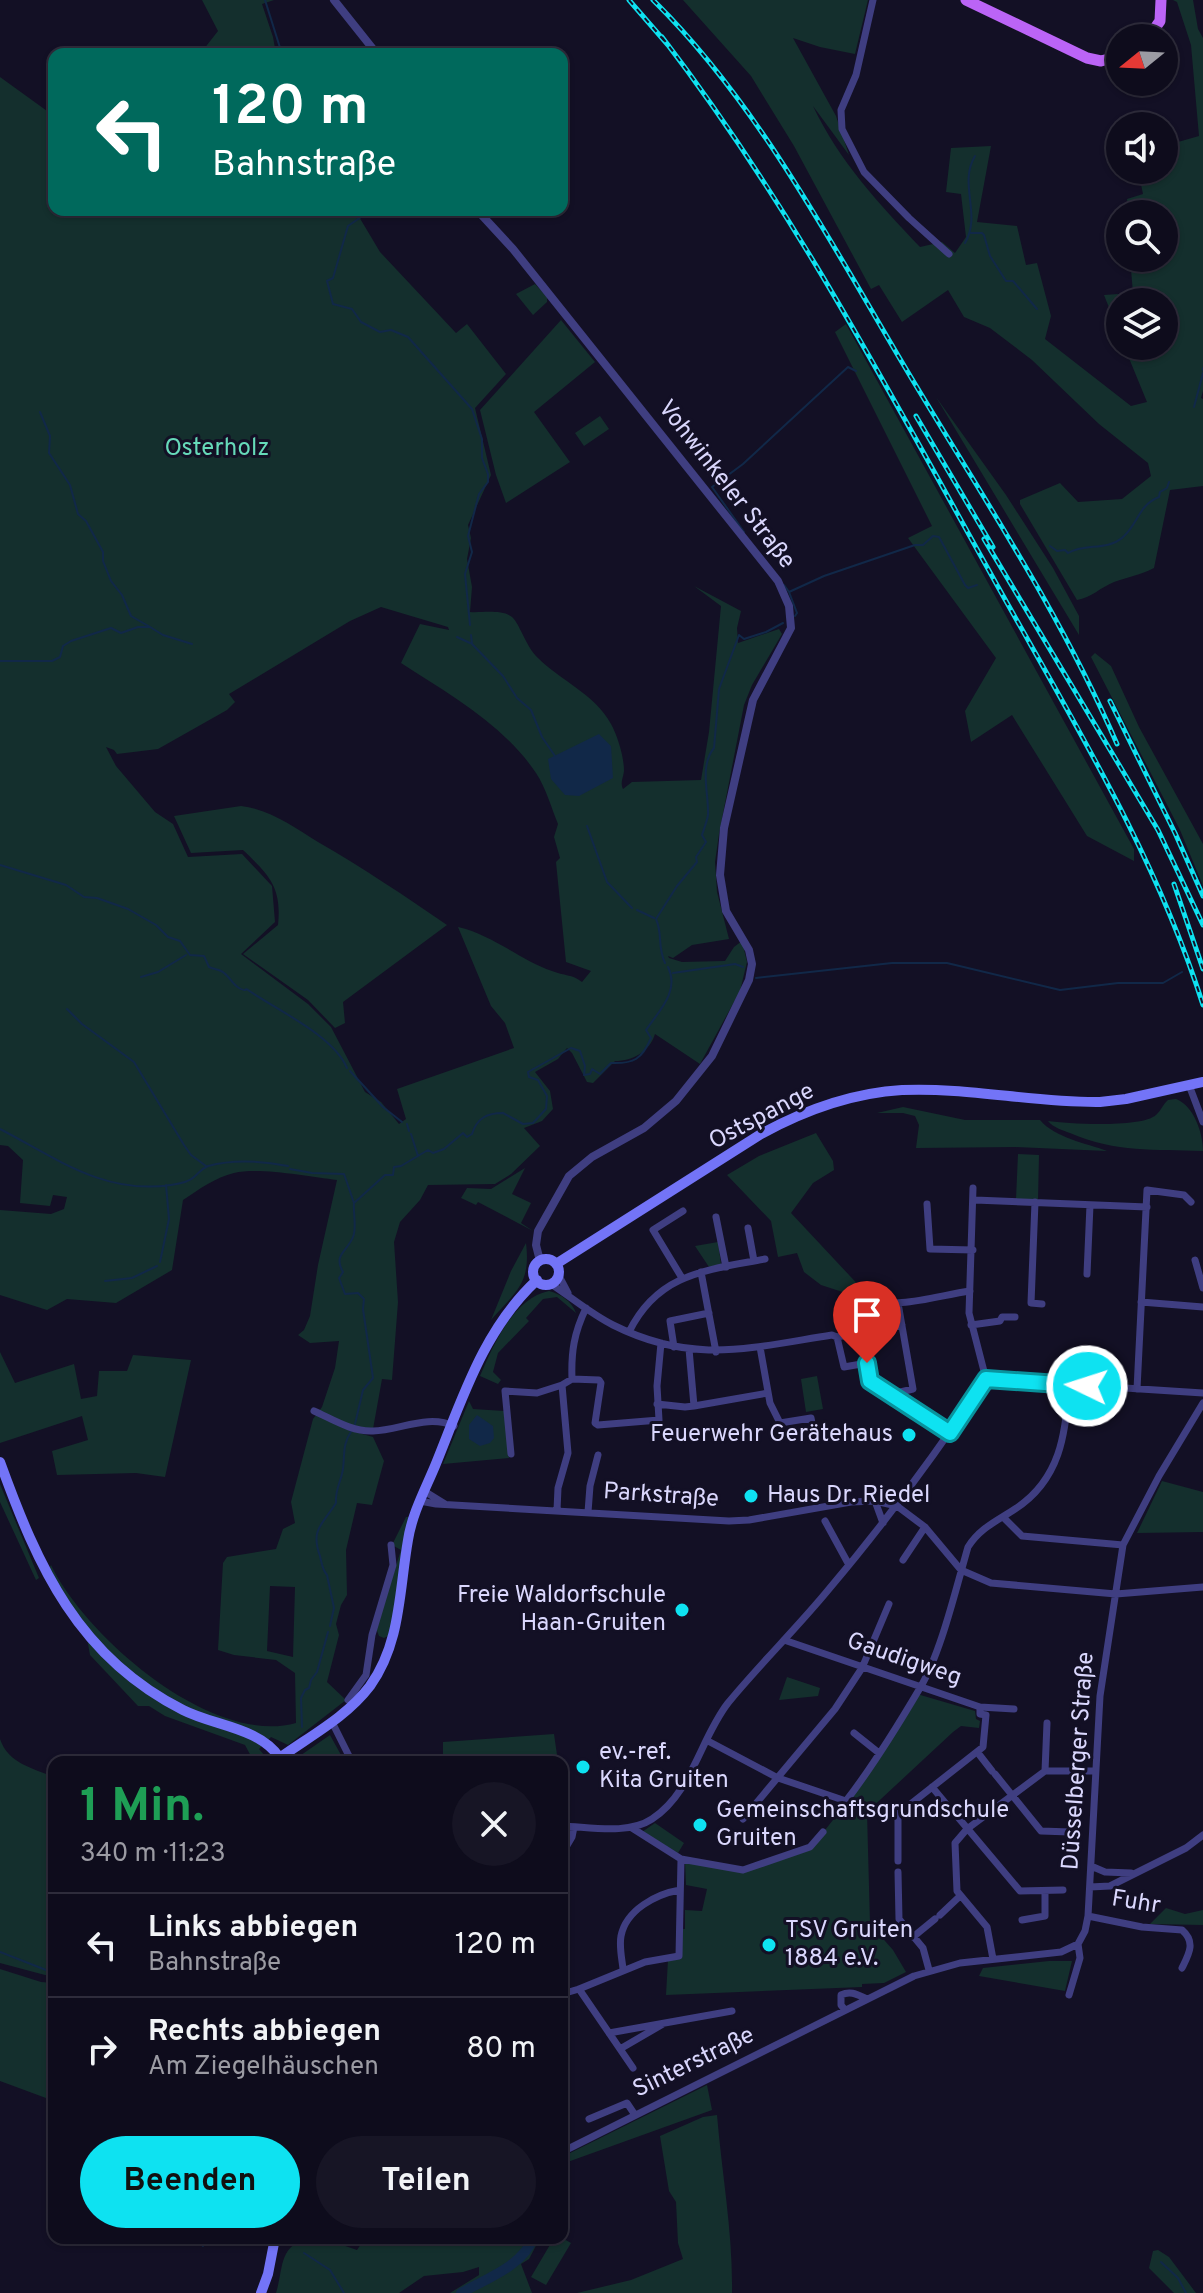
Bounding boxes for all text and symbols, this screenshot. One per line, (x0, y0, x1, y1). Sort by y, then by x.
north arrow (1106, 24, 1178, 96)
map controls (1106, 24, 1178, 360)
text: 120 m (212, 74, 369, 144)
icon: left (80, 80, 184, 184)
button: sound (1106, 112, 1178, 184)
text: Bahnstraße (212, 143, 396, 189)
button: search (1106, 200, 1178, 272)
button: layers (1106, 288, 1178, 360)
street label: Vohwinkeler Straße (651, 395, 801, 575)
park label: Osterholz (165, 434, 269, 464)
street label: Ostspange (704, 1077, 820, 1157)
pin (833, 1281, 901, 1363)
icon: arrive (845, 1293, 889, 1337)
position arrow (1045, 1344, 1129, 1428)
place label: Feuerwehr Gerätehaus (650, 1420, 893, 1450)
marker: Feuerwehr Gerätehaus (900, 1426, 918, 1444)
street label: Parkstraße (602, 1477, 720, 1515)
place label: Haus Dr. Riedel (767, 1481, 930, 1511)
marker: Haus Dr. Riedel (742, 1487, 760, 1505)
place label: Freie Waldorfschule Haan-Gruiten (457, 1581, 666, 1639)
marker: Freie Waldorfschule Haan-Gruiten (673, 1601, 691, 1619)
street label: Gaudigweg (843, 1626, 965, 1694)
street label: Düsselberger Straße (1056, 1651, 1102, 1871)
place label: ev.-ref. Kita Gruiten (599, 1738, 729, 1796)
marker: ev.-ref. Kita Gruiten (574, 1758, 592, 1776)
text: 1 Min. (80, 1778, 204, 1838)
button: close (452, 1782, 536, 1866)
place label: Gemeinschaftsgrundschule Gruiten (716, 1796, 1009, 1854)
marker: Gemeinschaftsgrundschule Gruiten (691, 1816, 709, 1834)
text: 340 m · 11:23 (80, 1838, 226, 1871)
street label: Fuhr (1109, 1884, 1163, 1922)
text: Links abbiegen (148, 1910, 358, 1947)
place label: TSV Gruiten 1884 e.V. (785, 1916, 913, 1974)
icon: left (80, 1923, 124, 1967)
text: 120 m (455, 1927, 536, 1964)
marker: TSV Gruiten 1884 e.V. (760, 1936, 778, 1954)
text: Bahnstraße (148, 1947, 281, 1980)
text: Rechts abbiegen (148, 2014, 381, 2051)
street label: Sinterstraße (628, 2021, 760, 2105)
icon: right (80, 2027, 124, 2071)
text: 80 m (466, 2031, 536, 2068)
text: Am Ziegelhäuschen (148, 2051, 379, 2084)
button: Beenden (80, 2136, 300, 2228)
button: Teilen (316, 2136, 536, 2228)

